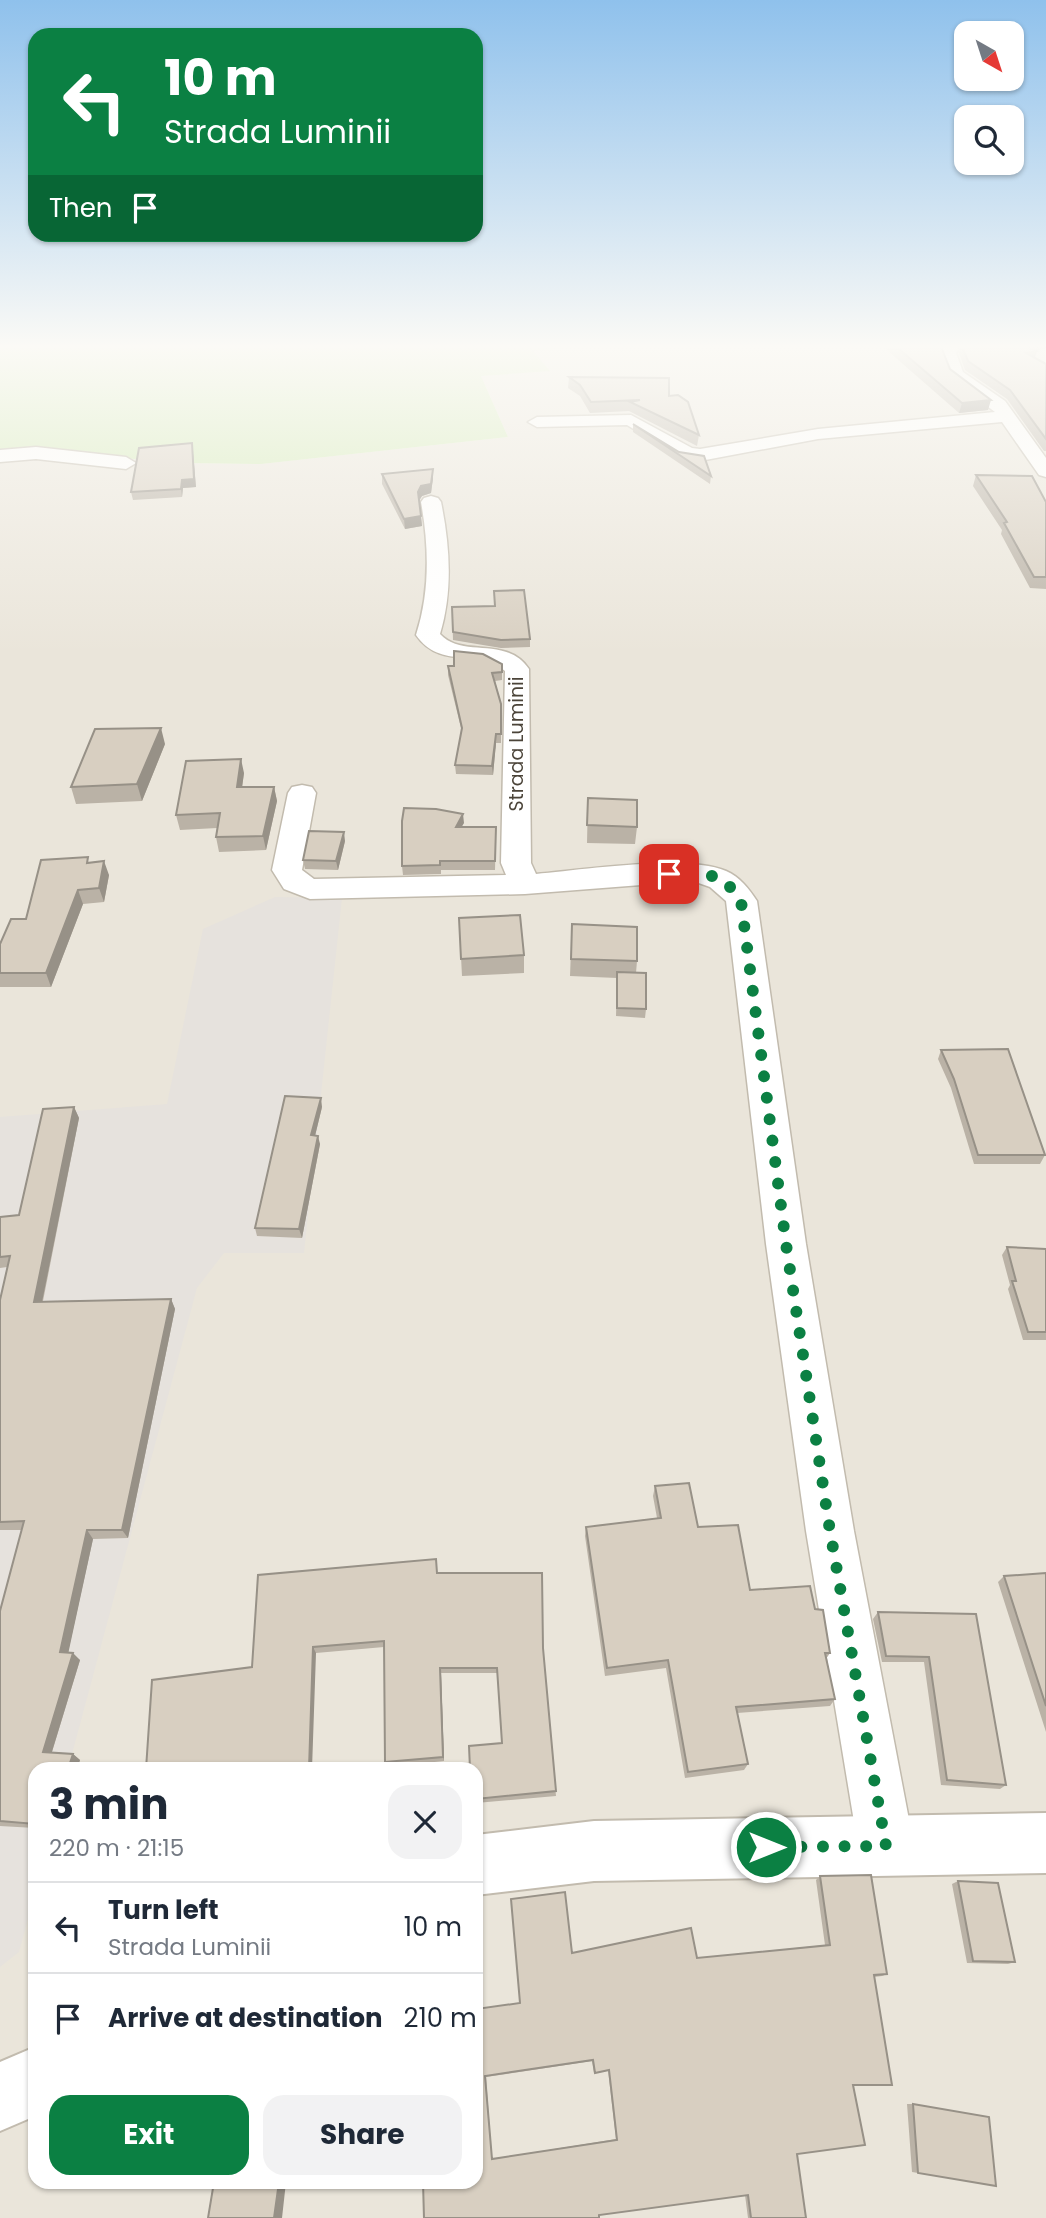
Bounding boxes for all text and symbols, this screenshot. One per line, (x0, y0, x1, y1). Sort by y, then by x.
north arrow (954, 21, 1024, 91)
map controls (954, 21, 1024, 175)
text: 10 m (164, 44, 277, 112)
icon: left (49, 56, 140, 147)
button: search (954, 105, 1024, 175)
text: Strada Luminii (164, 109, 391, 154)
icon: arrive (126, 189, 164, 227)
text: Then (49, 190, 112, 226)
street label: Strada Luminii (503, 677, 530, 811)
pin (639, 844, 699, 904)
icon: arrive (650, 855, 688, 893)
text: 3 min (49, 1775, 169, 1834)
button: close (388, 1785, 462, 1859)
position arrow (729, 1810, 803, 1884)
text: 220 m · 21:15 (49, 1832, 184, 1864)
text: Turn left (108, 1892, 219, 1928)
icon: left (49, 1909, 87, 1947)
text: 10 m (404, 1909, 462, 1945)
text: Strada Luminii (108, 1931, 271, 1963)
icon: arrive (49, 2000, 87, 2038)
text: Arrive at destination (108, 2000, 383, 2036)
text: 210 m (404, 2000, 477, 2036)
button: Exit (49, 2095, 249, 2175)
button: Share (263, 2095, 462, 2175)

